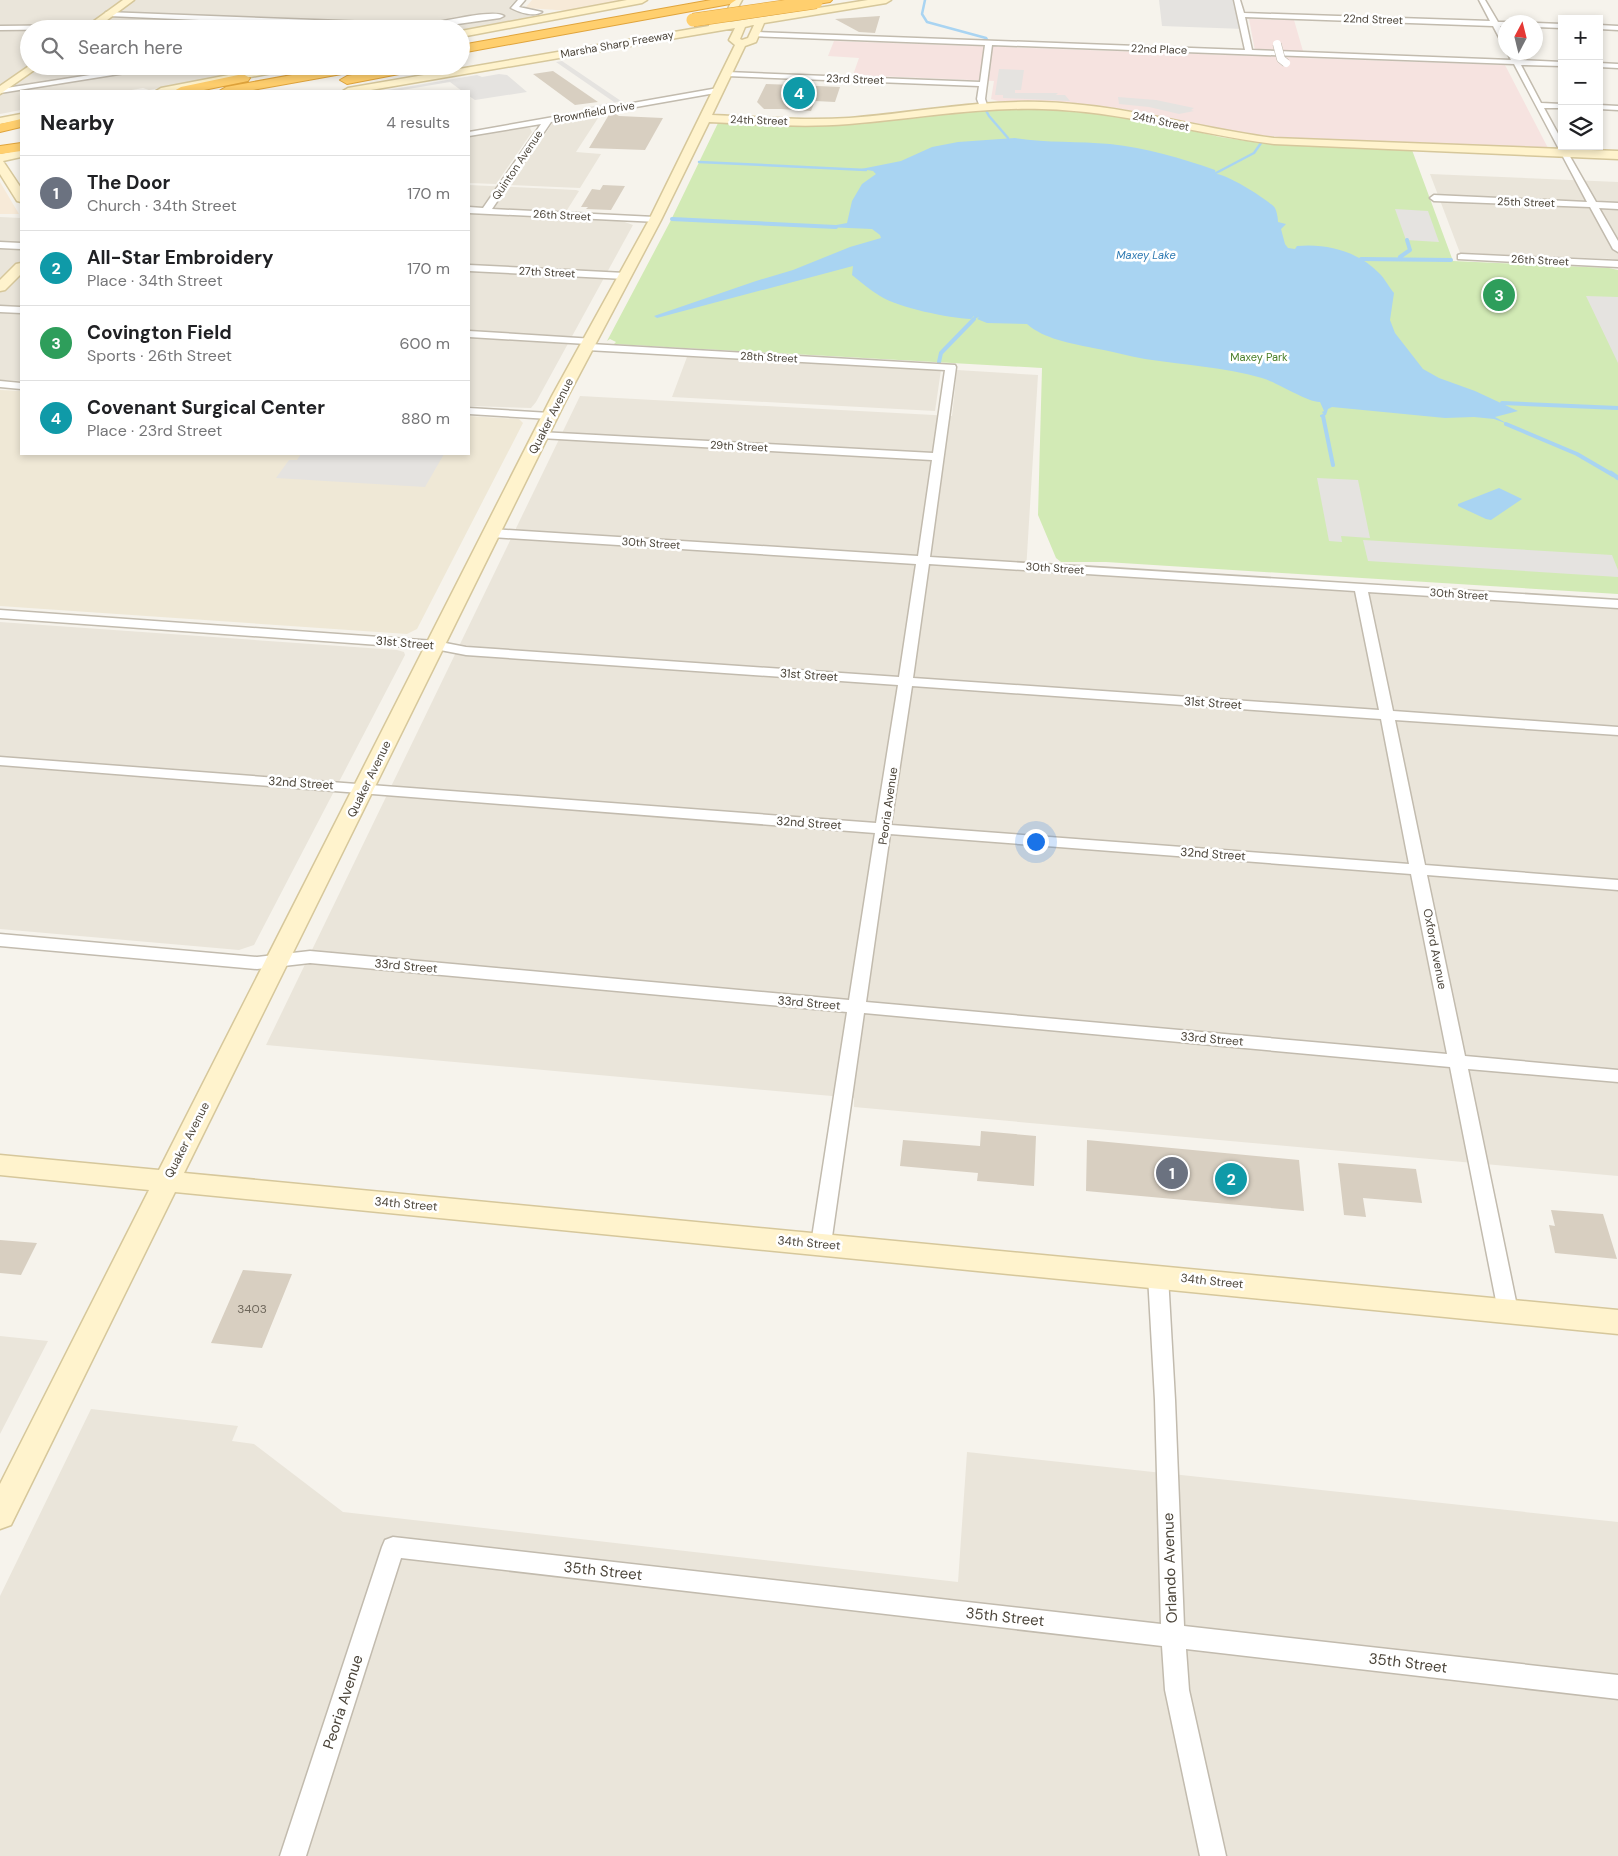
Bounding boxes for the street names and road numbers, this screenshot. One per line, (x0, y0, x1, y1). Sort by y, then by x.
street label: 22nd Street (1343, 11, 1403, 27)
street label: Marsha Sharp Freeway (559, 27, 675, 61)
street label: 22nd Place (1131, 41, 1187, 57)
street label: 23rd Street (826, 71, 884, 87)
street label: Brownfield Drive (552, 98, 636, 126)
street label: 24th Street (1131, 108, 1191, 134)
street label: 24th Street (730, 112, 788, 128)
street label: Quinton Avenue (489, 127, 545, 203)
street label: 25th Street (1497, 194, 1555, 210)
street label: 26th Street (533, 206, 591, 224)
street label: 26th Street (1511, 251, 1569, 269)
street label: 27th Street (518, 264, 576, 280)
street label: 28th Street (740, 349, 798, 365)
street label: Quaker Avenue (525, 375, 577, 457)
street label: 29th Street (710, 437, 768, 455)
street label: 30th Street (621, 534, 681, 552)
street label: 30th Street (1025, 559, 1085, 577)
street label: 30th Street (1429, 585, 1489, 603)
street label: 31st Street (375, 632, 435, 654)
street label: 31st Street (779, 665, 839, 685)
street label: 31st Street (1183, 693, 1243, 713)
street label: Quaker Avenue (343, 738, 395, 820)
street label: Peoria Avenue (875, 766, 901, 846)
street label: 32nd Street (268, 773, 335, 793)
street label: 32nd Street (776, 813, 843, 833)
street label: 32nd Street (1180, 844, 1247, 864)
street label: Oxford Avenue (1419, 907, 1451, 991)
street label: 33rd Street (374, 955, 438, 977)
street label: 33rd Street (777, 992, 841, 1014)
street label: 33rd Street (1180, 1028, 1244, 1050)
street label: Quaker Avenue (161, 1099, 213, 1181)
street label: 34th Street (374, 1193, 438, 1215)
street label: 34th Street (777, 1232, 841, 1254)
street label: 34th Street (1180, 1270, 1245, 1292)
street label: Orlando Avenue (1158, 1512, 1182, 1624)
street label: 35th Street (563, 1557, 643, 1585)
street label: 35th Street (965, 1603, 1045, 1631)
street label: 35th Street (1368, 1648, 1449, 1678)
street label: Peoria Avenue (318, 1652, 368, 1752)

